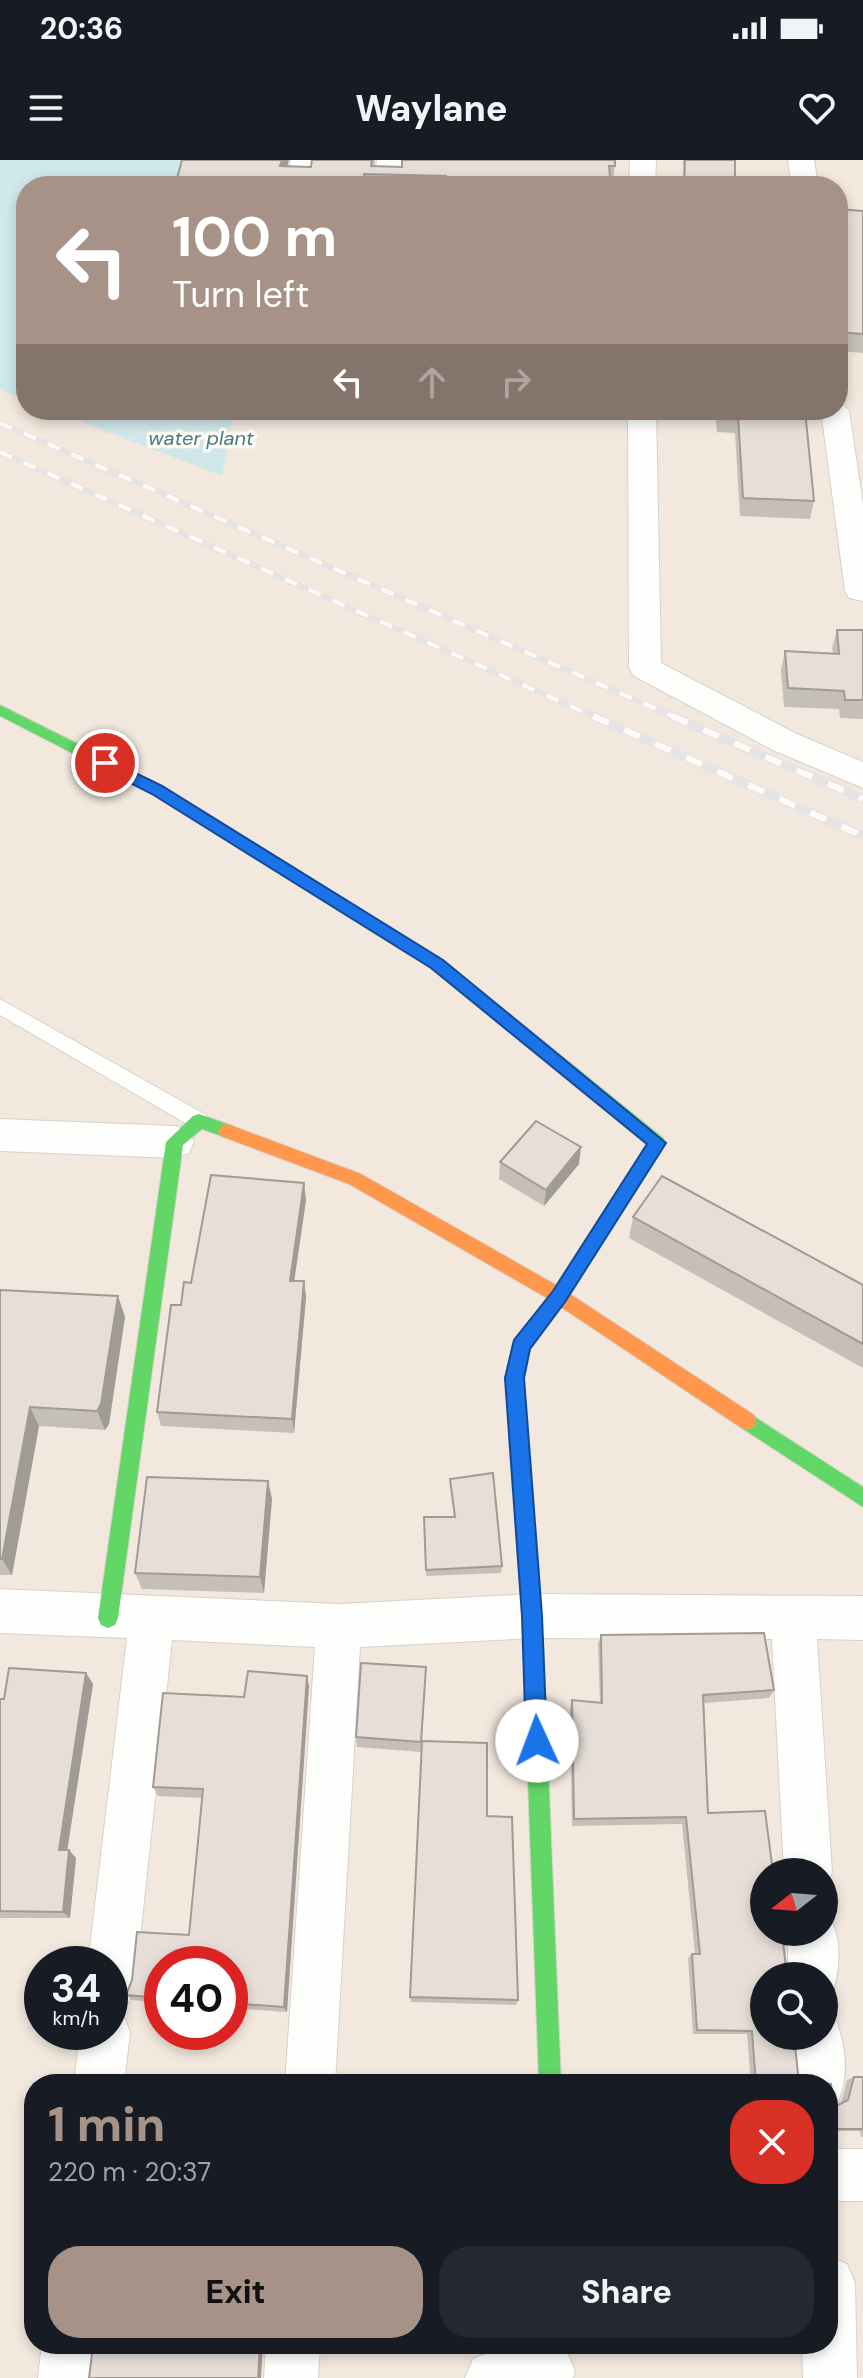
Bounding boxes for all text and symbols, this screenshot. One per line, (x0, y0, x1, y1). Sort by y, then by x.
text: 20:36 (40, 9, 123, 48)
text: Waylane (355, 85, 508, 132)
icon: menu (24, 86, 68, 130)
icon: heart (795, 86, 839, 130)
text: 100 m (172, 200, 337, 273)
icon: left (40, 208, 144, 312)
text: Turn left (172, 271, 309, 318)
icon: left (326, 360, 370, 404)
icon: ahead (410, 360, 454, 404)
icon: right (494, 360, 538, 404)
water label: water plant (148, 425, 254, 451)
pin (71, 729, 139, 797)
icon: arrive (83, 741, 127, 785)
position arrow (495, 1699, 579, 1783)
north arrow (750, 1858, 838, 1946)
map controls (750, 1858, 838, 2050)
speed limit sign: 40 (144, 1946, 248, 2050)
text: 34 (51, 1962, 101, 2014)
button: search (750, 1962, 838, 2050)
text: km/h (52, 2005, 100, 2031)
text: 1 min (48, 2093, 165, 2156)
button: close (730, 2100, 814, 2184)
text: 220 m · 20:37 (48, 2155, 211, 2189)
button: Exit (48, 2246, 423, 2338)
button: Share (439, 2246, 814, 2338)

